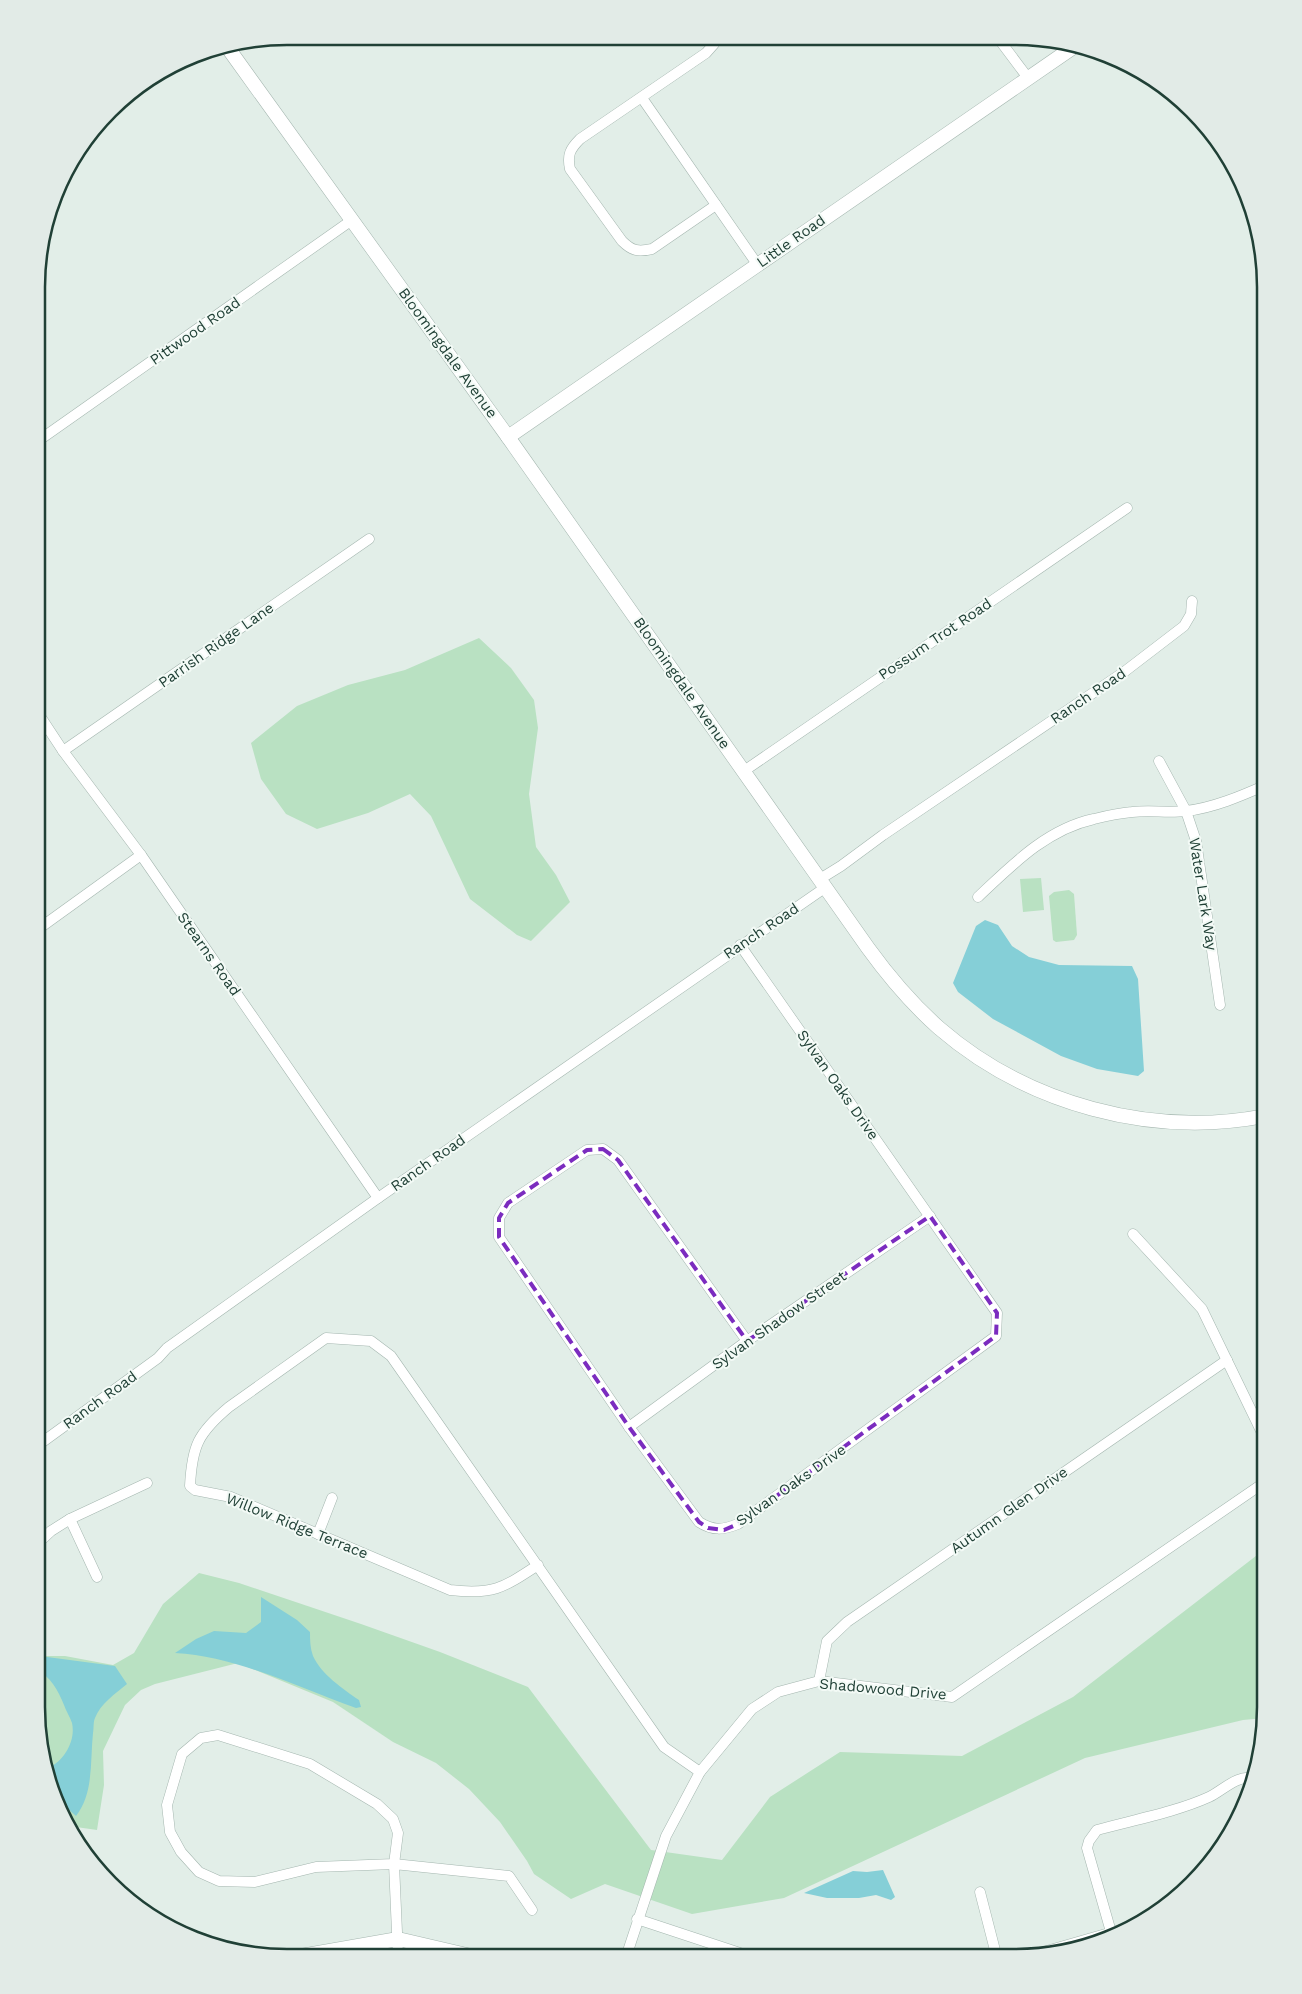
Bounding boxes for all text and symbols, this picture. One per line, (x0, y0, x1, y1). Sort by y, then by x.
street label: Little Road (753, 211, 829, 271)
street label: Bloomingdale Avenue (395, 284, 501, 422)
street label: Pittwood Road (146, 293, 244, 369)
street label: Possum Trot Road (875, 594, 995, 684)
street label: Parrish Ridge Lane (155, 598, 277, 692)
street label: Bloomingdale Avenue (630, 614, 734, 752)
street label: Ranch Road (1047, 664, 1129, 728)
street label: Water Lark Way (1185, 836, 1221, 952)
street label: Ranch Road (720, 899, 802, 963)
street label: Stearns Road (173, 909, 245, 999)
street label: Sylvan Oaks Drive (793, 1027, 883, 1143)
street label: Ranch Road (387, 1131, 469, 1195)
street label: Sylvan Shadow Street (708, 1266, 850, 1373)
street label: Ranch Road (59, 1367, 141, 1433)
street label: Sylvan Oaks Drive (733, 1440, 849, 1530)
street label: Autumn Glen Drive (947, 1463, 1071, 1557)
street label: Willow Ridge Terrace (223, 1489, 371, 1563)
street label: Shadowood Drive (819, 1674, 947, 1704)

